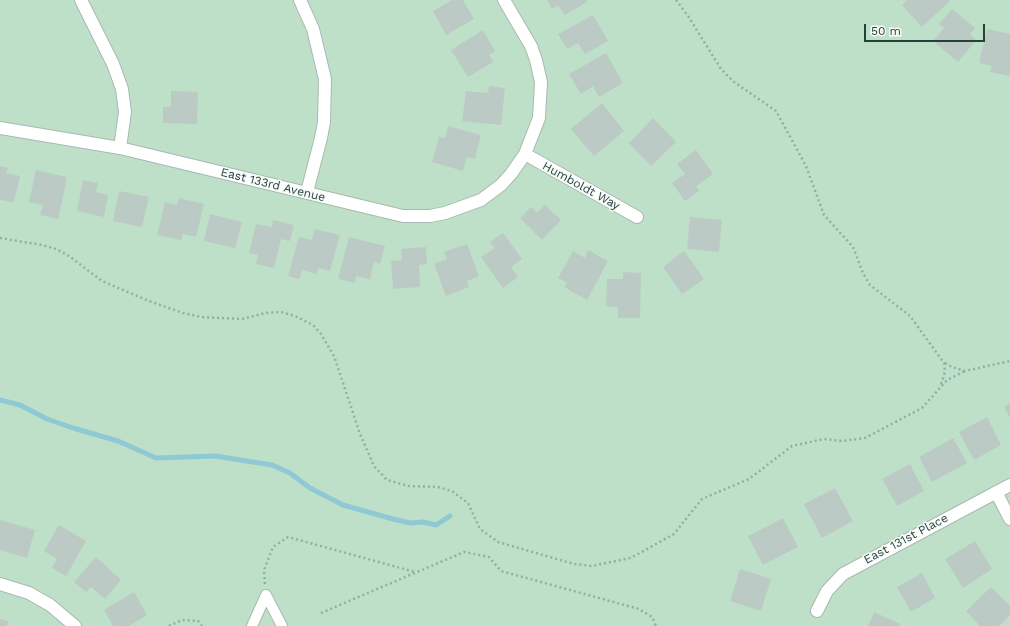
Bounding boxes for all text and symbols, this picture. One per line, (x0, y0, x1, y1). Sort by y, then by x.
scale bar (866, 16, 987, 42)
text: 50 m (871, 24, 901, 38)
street label: Humboldt Way (540, 159, 622, 213)
street label: East 133rd Avenue (219, 165, 327, 205)
street label: East 131st Place (862, 511, 950, 567)

